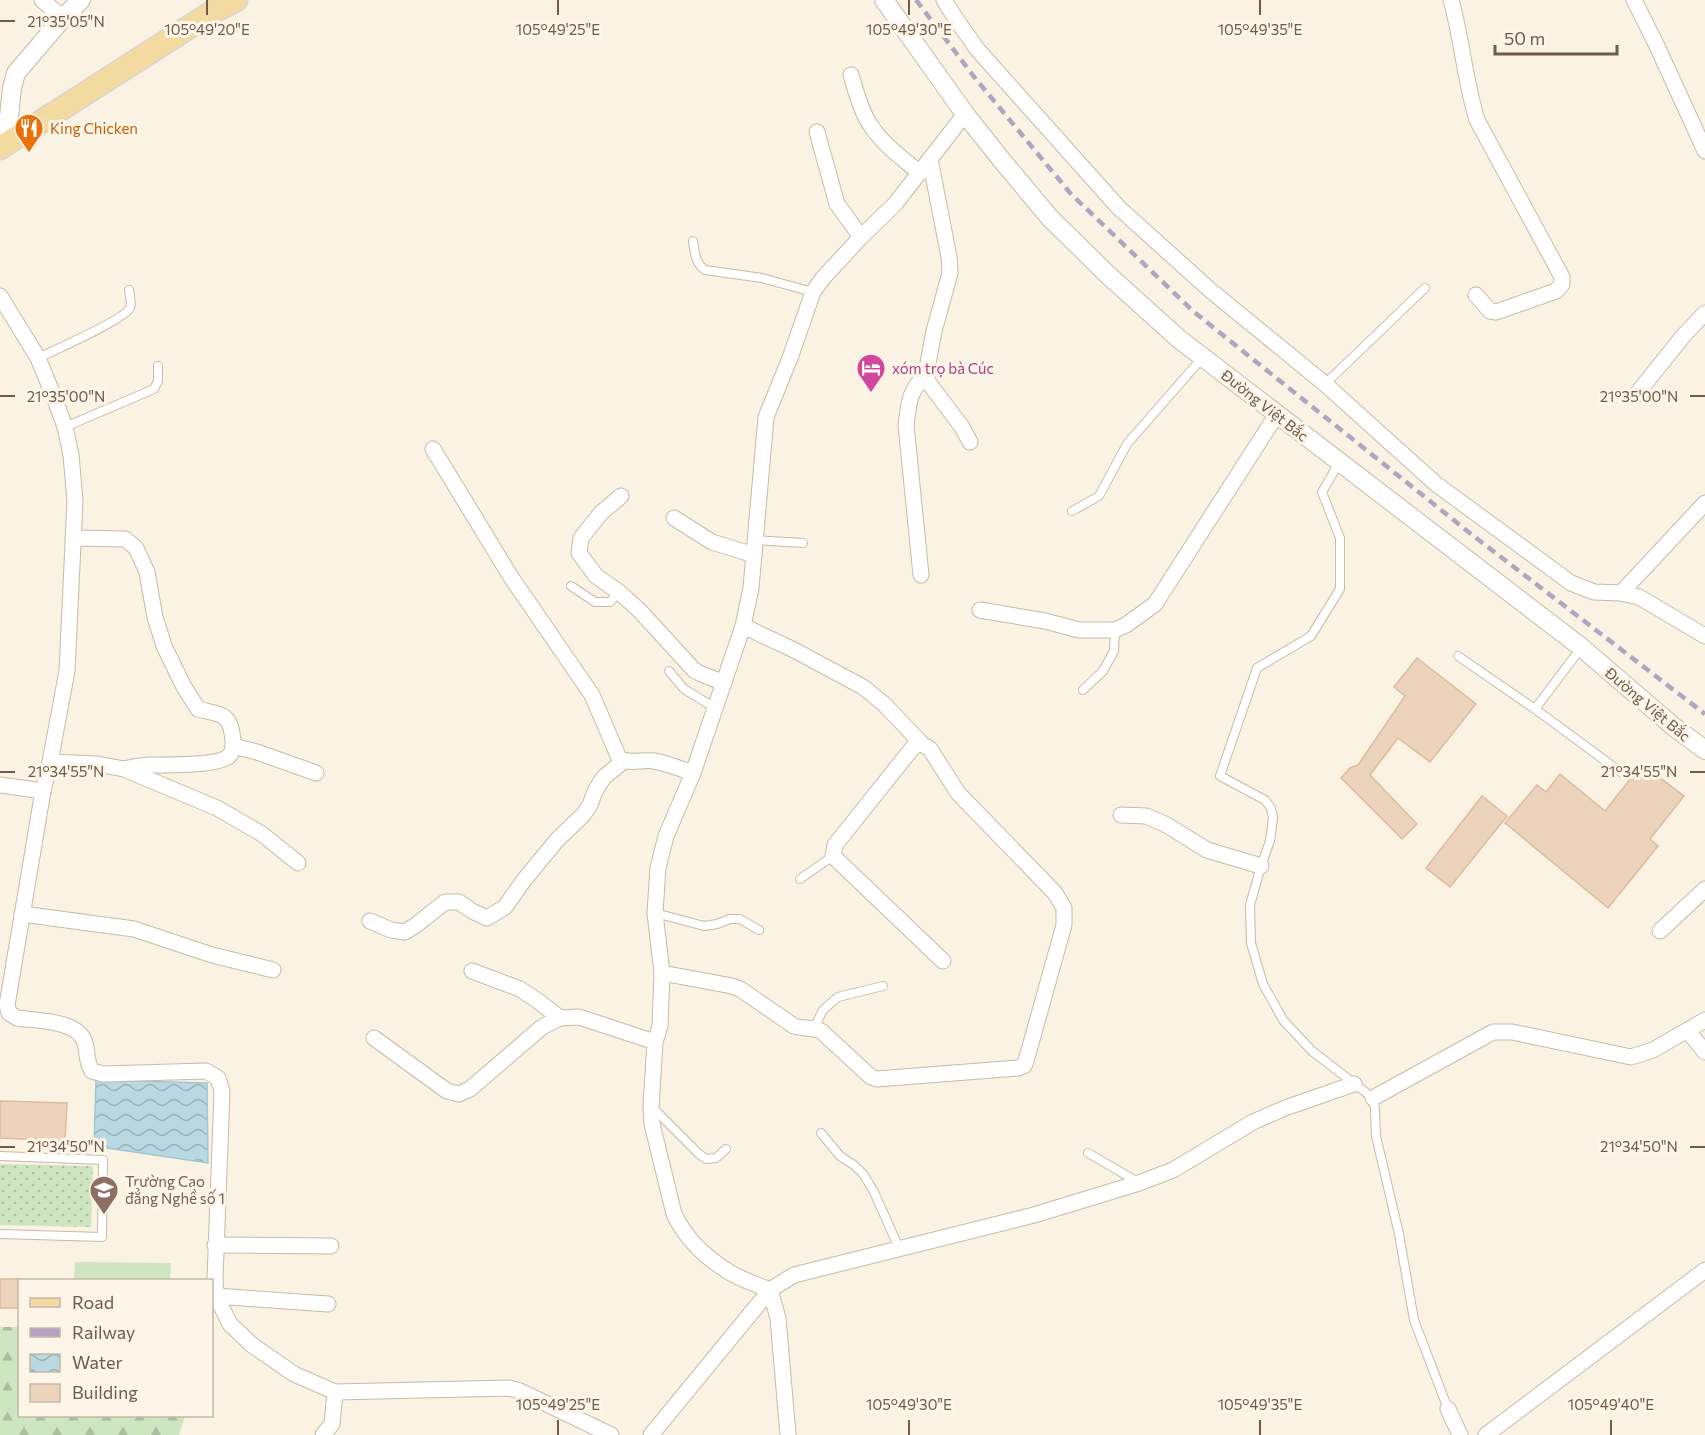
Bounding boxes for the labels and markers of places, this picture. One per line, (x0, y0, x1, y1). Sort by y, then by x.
restaurant icon: King Chicken (13, 112, 45, 154)
place label: King Chicken (50, 119, 138, 137)
hotel icon: xóm trọ bà Cúc (855, 352, 887, 394)
place label: xóm trọ bà Cúc (892, 359, 994, 377)
place label: Trường Cao đẳng Nghề số 1 (125, 1172, 225, 1207)
school or university icon: Trường Cao đẳng Nghề số 1 (88, 1174, 120, 1216)

